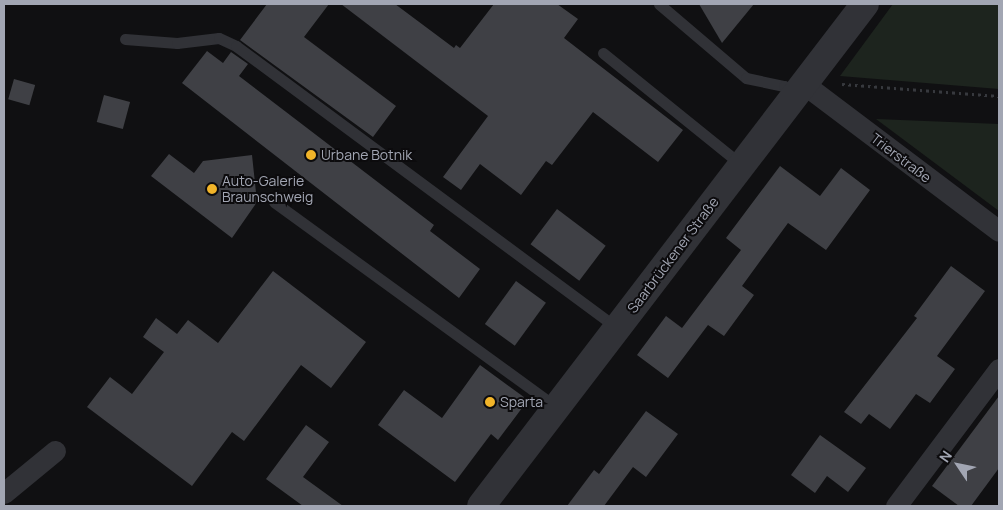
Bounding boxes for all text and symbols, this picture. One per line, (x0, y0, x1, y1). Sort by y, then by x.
street label: Trierstraße (868, 130, 934, 186)
place label: Urbane Botnik (321, 147, 412, 163)
marker: Urbane Botnik (305, 149, 317, 161)
place label: Auto-Galerie Braunschweig (222, 173, 313, 206)
marker: Auto-Galerie Braunschweig (206, 183, 218, 195)
street label: Saarbrückener Straße (624, 194, 722, 316)
place label: Sparta (500, 394, 543, 410)
marker: Sparta (484, 396, 496, 408)
north arrow (933, 440, 983, 490)
text: N (934, 447, 956, 466)

